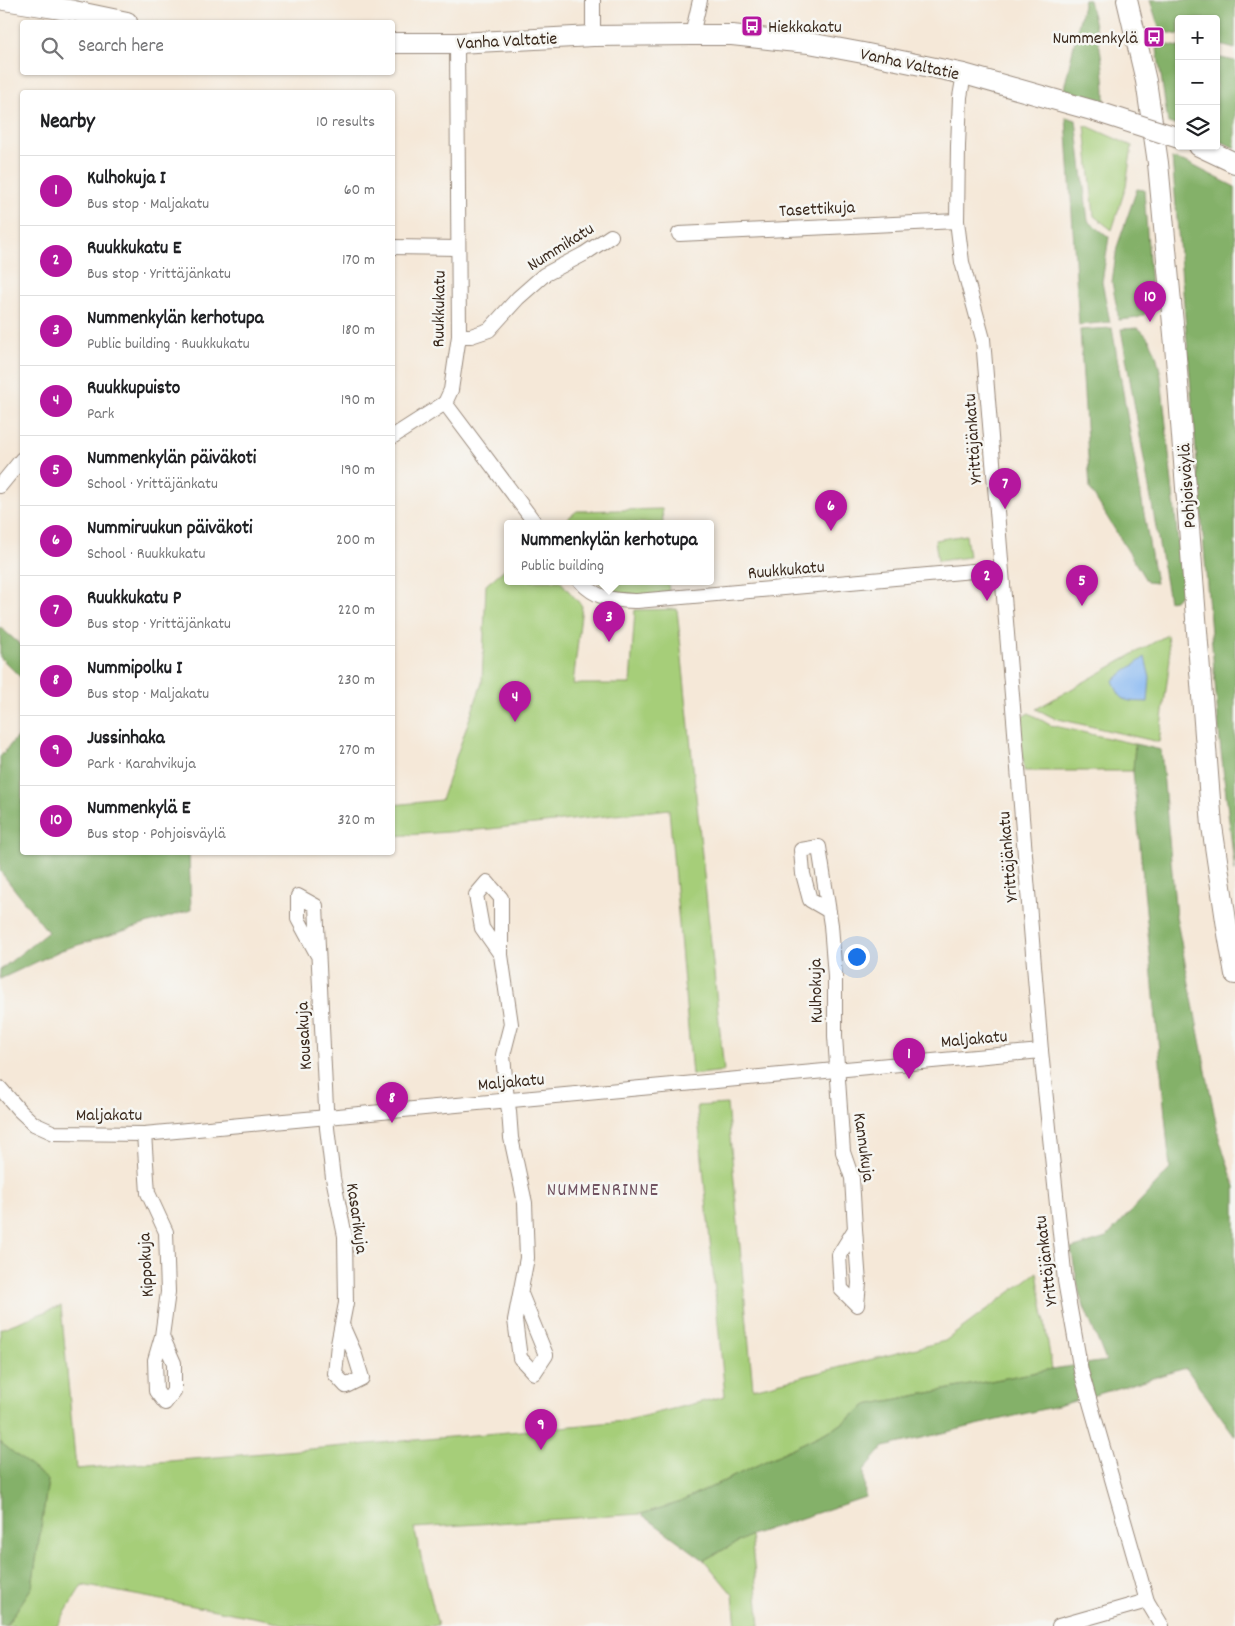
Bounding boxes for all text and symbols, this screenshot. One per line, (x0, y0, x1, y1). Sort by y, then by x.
bus stop icon: Hiekkakatu (740, 14, 764, 38)
map controls (1175, 15, 1220, 150)
button: + (1175, 15, 1220, 60)
place label: Hiekkakatu (768, 16, 842, 41)
search box (20, 20, 395, 75)
bus stop icon: Nummenkylä (1142, 25, 1166, 49)
street label: Vanha Valtatie (456, 27, 558, 58)
place label: Nummenkylä (1052, 27, 1138, 52)
icon: search (38, 34, 66, 62)
text: Search here (78, 34, 164, 61)
street label: Vanha Valtatie (858, 43, 961, 88)
button: − (1175, 60, 1220, 105)
button: layers (1175, 105, 1220, 150)
text: Nearby (40, 108, 95, 138)
text: 10 results (316, 111, 375, 134)
text: Kulhokuja I (87, 166, 166, 193)
text: 1 (54, 179, 58, 202)
text: 60 m (344, 179, 375, 202)
text: Bus stop · Maljakatu (87, 193, 209, 216)
street label: Tasettikuja (779, 196, 856, 225)
street label: Nummikatu (523, 218, 600, 279)
text: Ruukkukatu E (87, 236, 181, 263)
text: 2 (53, 249, 60, 272)
text: 170 m (342, 249, 375, 272)
text: Bus stop · Yrittäjänkatu (87, 263, 231, 286)
street label: Ruukkukatu (427, 270, 454, 348)
pin: 10 (1134, 281, 1166, 322)
text: Nummenkylän kerhotupa (87, 306, 264, 333)
text: 3 (52, 319, 60, 342)
text: 180 m (342, 319, 375, 342)
text: Public building · Ruukkukatu (87, 333, 250, 356)
text: Ruukkupuisto (87, 376, 180, 403)
text: 4 (53, 389, 59, 412)
text: 190 m (341, 389, 375, 412)
street label: Yrittäjänkatu (959, 393, 990, 485)
text: Park (87, 403, 114, 426)
street label: Pohjoisväylä (1173, 443, 1204, 529)
text: Nummenkylän päiväkoti (87, 446, 256, 473)
text: 5 (52, 459, 60, 482)
text: 190 m (341, 459, 375, 482)
pin: 7 (989, 468, 1021, 509)
text: School · Yrittäjänkatu (87, 473, 218, 496)
pin: 6 (815, 490, 847, 531)
text: Nummiruukun päiväkoti (87, 516, 253, 543)
popup (504, 520, 714, 585)
text: Nummenkylän kerhotupa (521, 528, 697, 555)
text: 6 (52, 529, 60, 552)
text: 200 m (336, 529, 375, 552)
text: School · Ruukkukatu (87, 543, 205, 566)
text: Public building (521, 555, 604, 578)
street label: Ruukkukatu (747, 556, 826, 587)
pin: 2 (971, 560, 1003, 601)
pin: 5 (1066, 565, 1098, 606)
text: Ruukkukatu P (87, 586, 181, 613)
text: 7 (53, 599, 59, 622)
text: 220 m (338, 599, 375, 622)
pin: 3 (593, 601, 625, 642)
text: Bus stop · Yrittäjänkatu (87, 613, 231, 636)
text: Nummipolku I (87, 656, 182, 683)
text: 8 (53, 669, 59, 692)
text: 230 m (338, 669, 375, 692)
pin: 4 (499, 681, 531, 722)
text: Bus stop · Maljakatu (87, 683, 209, 706)
text: Jussinhaka (87, 726, 165, 753)
text: 9 (52, 739, 60, 762)
text: 270 m (339, 739, 375, 762)
text: Park · Karahvikuja (87, 753, 196, 776)
text: Nummenkylä E (87, 796, 190, 823)
text: 10 (50, 809, 62, 832)
text: 320 m (338, 809, 375, 832)
street label: Yrittäjänkatu (993, 810, 1026, 903)
text: Bus stop · Pohjoisväylä (87, 823, 226, 846)
your location (844, 944, 870, 970)
street label: Kulhokuja (804, 958, 831, 1024)
street label: Kousakuja (291, 1001, 320, 1071)
street label: Maljakatu (940, 1025, 1009, 1056)
pin: 1 (893, 1038, 925, 1079)
street label: Maljakatu (477, 1068, 546, 1099)
pin: 8 (376, 1082, 408, 1123)
street label: Maljakatu (76, 1104, 142, 1129)
street label: Kannukuja (845, 1111, 880, 1184)
district label: NUMMENRINNE (547, 1178, 659, 1205)
street label: Kasarikuja (338, 1181, 373, 1256)
street label: Yrittäjänkatu (1030, 1214, 1065, 1307)
street label: Kippokuja (133, 1231, 162, 1298)
pin: 9 (525, 1409, 557, 1450)

